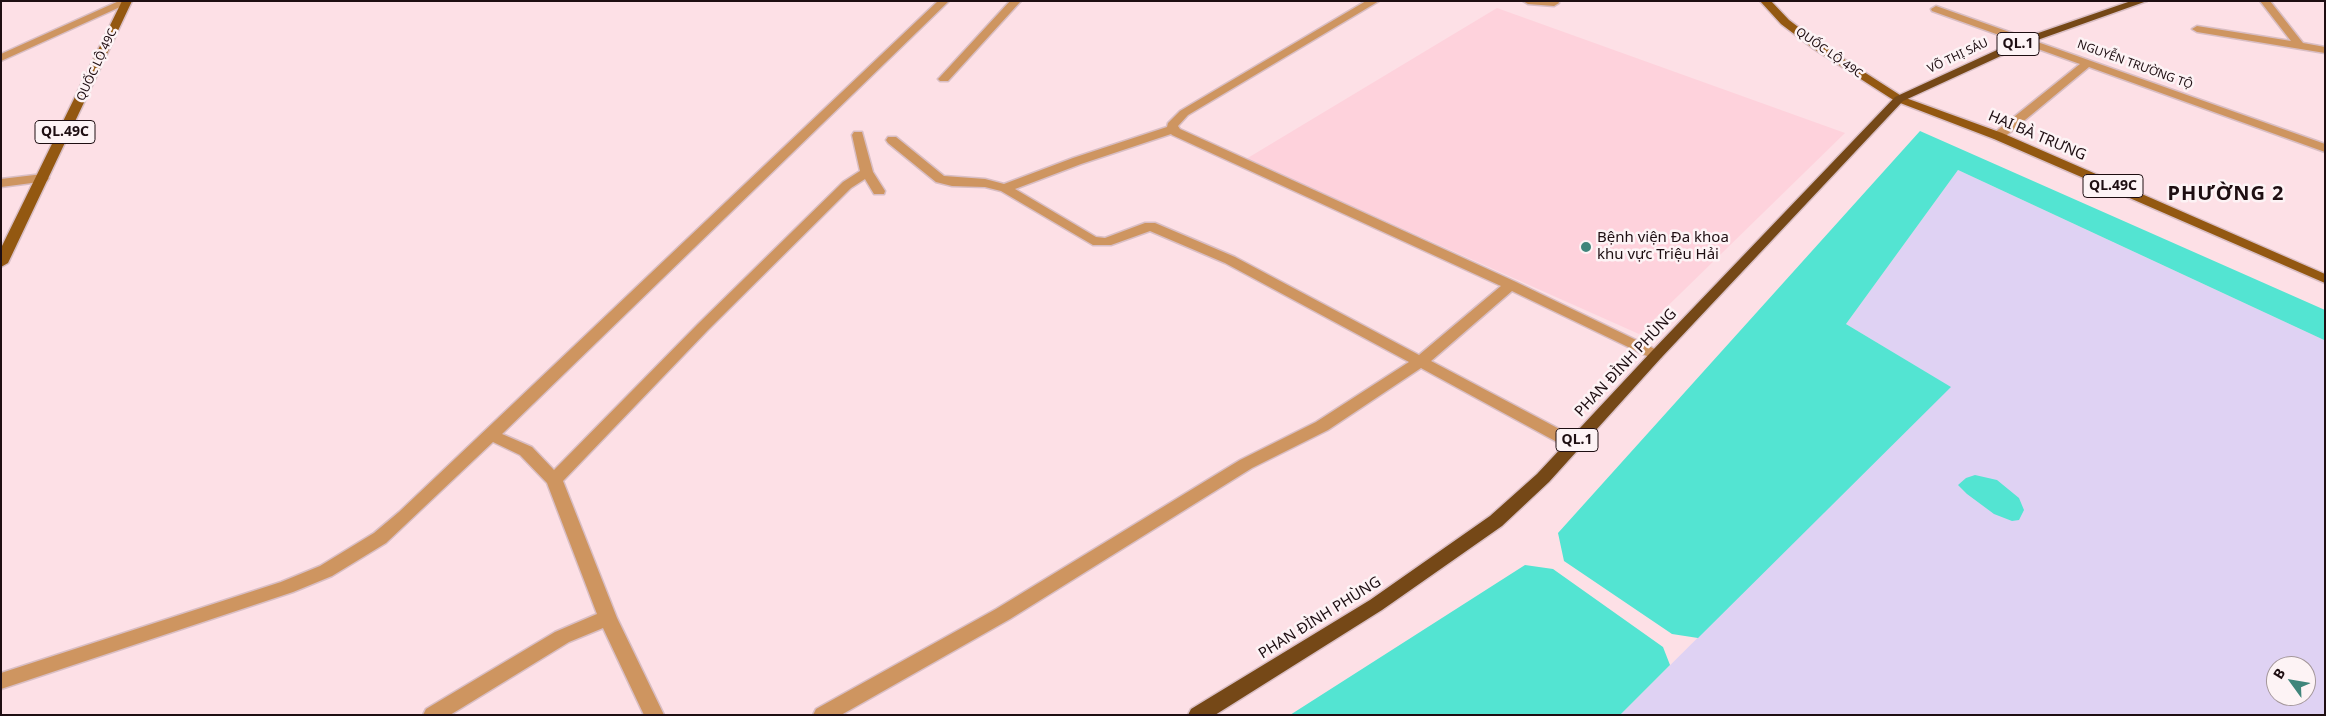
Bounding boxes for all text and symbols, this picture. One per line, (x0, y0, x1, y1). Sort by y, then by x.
street label: QUỐC LỘ 49C (1793, 25, 1865, 81)
street label: QUỐC LỘ 49C (74, 27, 120, 103)
road number: QL.1 (1997, 33, 2039, 56)
street label: VÕ THỊ SÁU (1925, 36, 1991, 76)
street label: NGUYỄN TRƯỜNG TỘ (2075, 37, 2195, 93)
street label: HAI BÀ TRƯNG (1985, 107, 2089, 165)
road number: QL.49C (35, 120, 95, 144)
road number: QL.49C (2083, 175, 2143, 198)
district label: PHƯỜNG 2 (2166, 182, 2286, 206)
place label: Bệnh viện Đa khoa khu vực Triệu Hải (1597, 229, 1729, 264)
marker: Bệnh viện Đa khoa khu vực Triệu Hải (1579, 240, 1593, 254)
street label: PHAN ĐÌNH PHÙNG (1571, 305, 1681, 421)
road number: QL.1 (1556, 428, 1598, 452)
street label: PHAN ĐÌNH PHÙNG (1255, 573, 1385, 663)
north arrow (2266, 656, 2316, 706)
text: B (2268, 664, 2289, 682)

